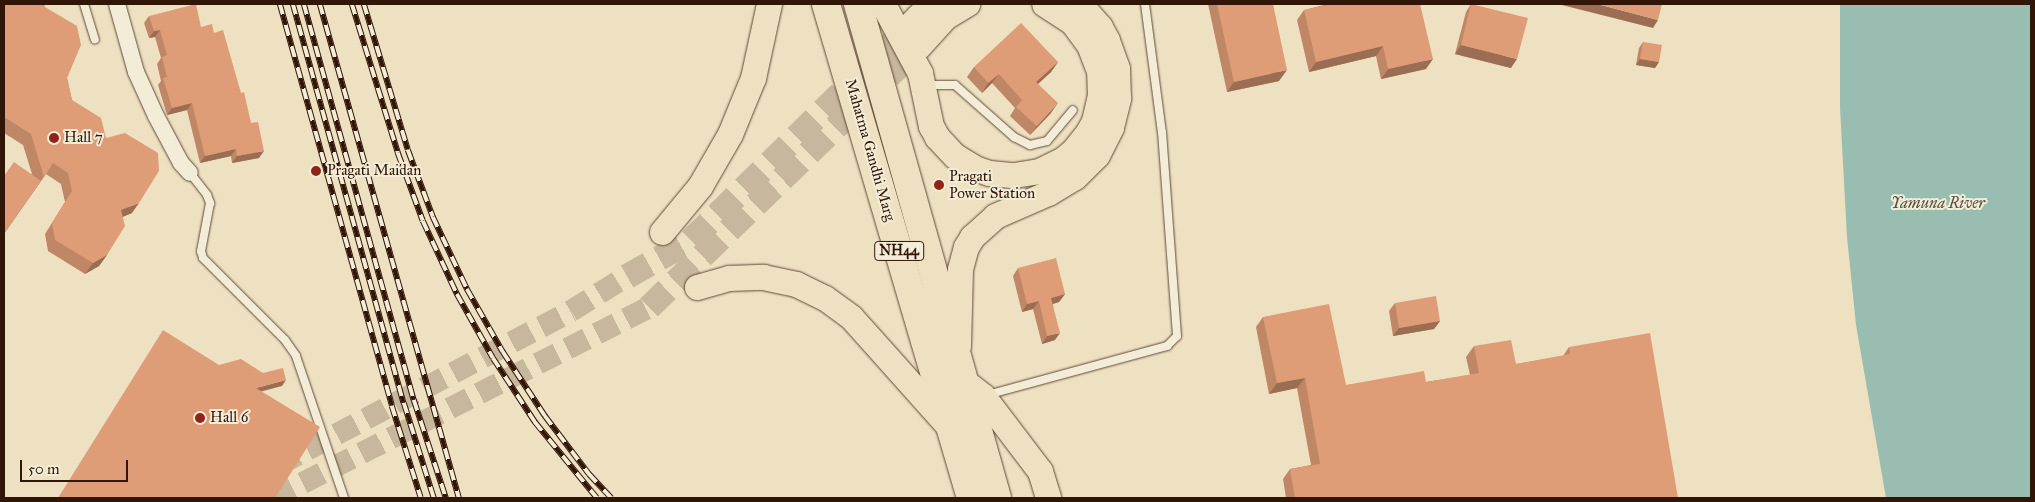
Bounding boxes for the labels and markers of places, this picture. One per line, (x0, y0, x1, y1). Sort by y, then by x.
place label: Hall 7 (64, 129, 103, 147)
marker: Hall 7 (48, 132, 60, 144)
place label: Pragati Maidan (327, 162, 421, 180)
marker: Pragati Maidan (309, 164, 323, 178)
place label: Pragati Power Station (949, 167, 1035, 202)
marker: Pragati Power Station (933, 179, 945, 191)
place label: Hall 6 (210, 409, 248, 427)
marker: Hall 6 (194, 412, 206, 424)

